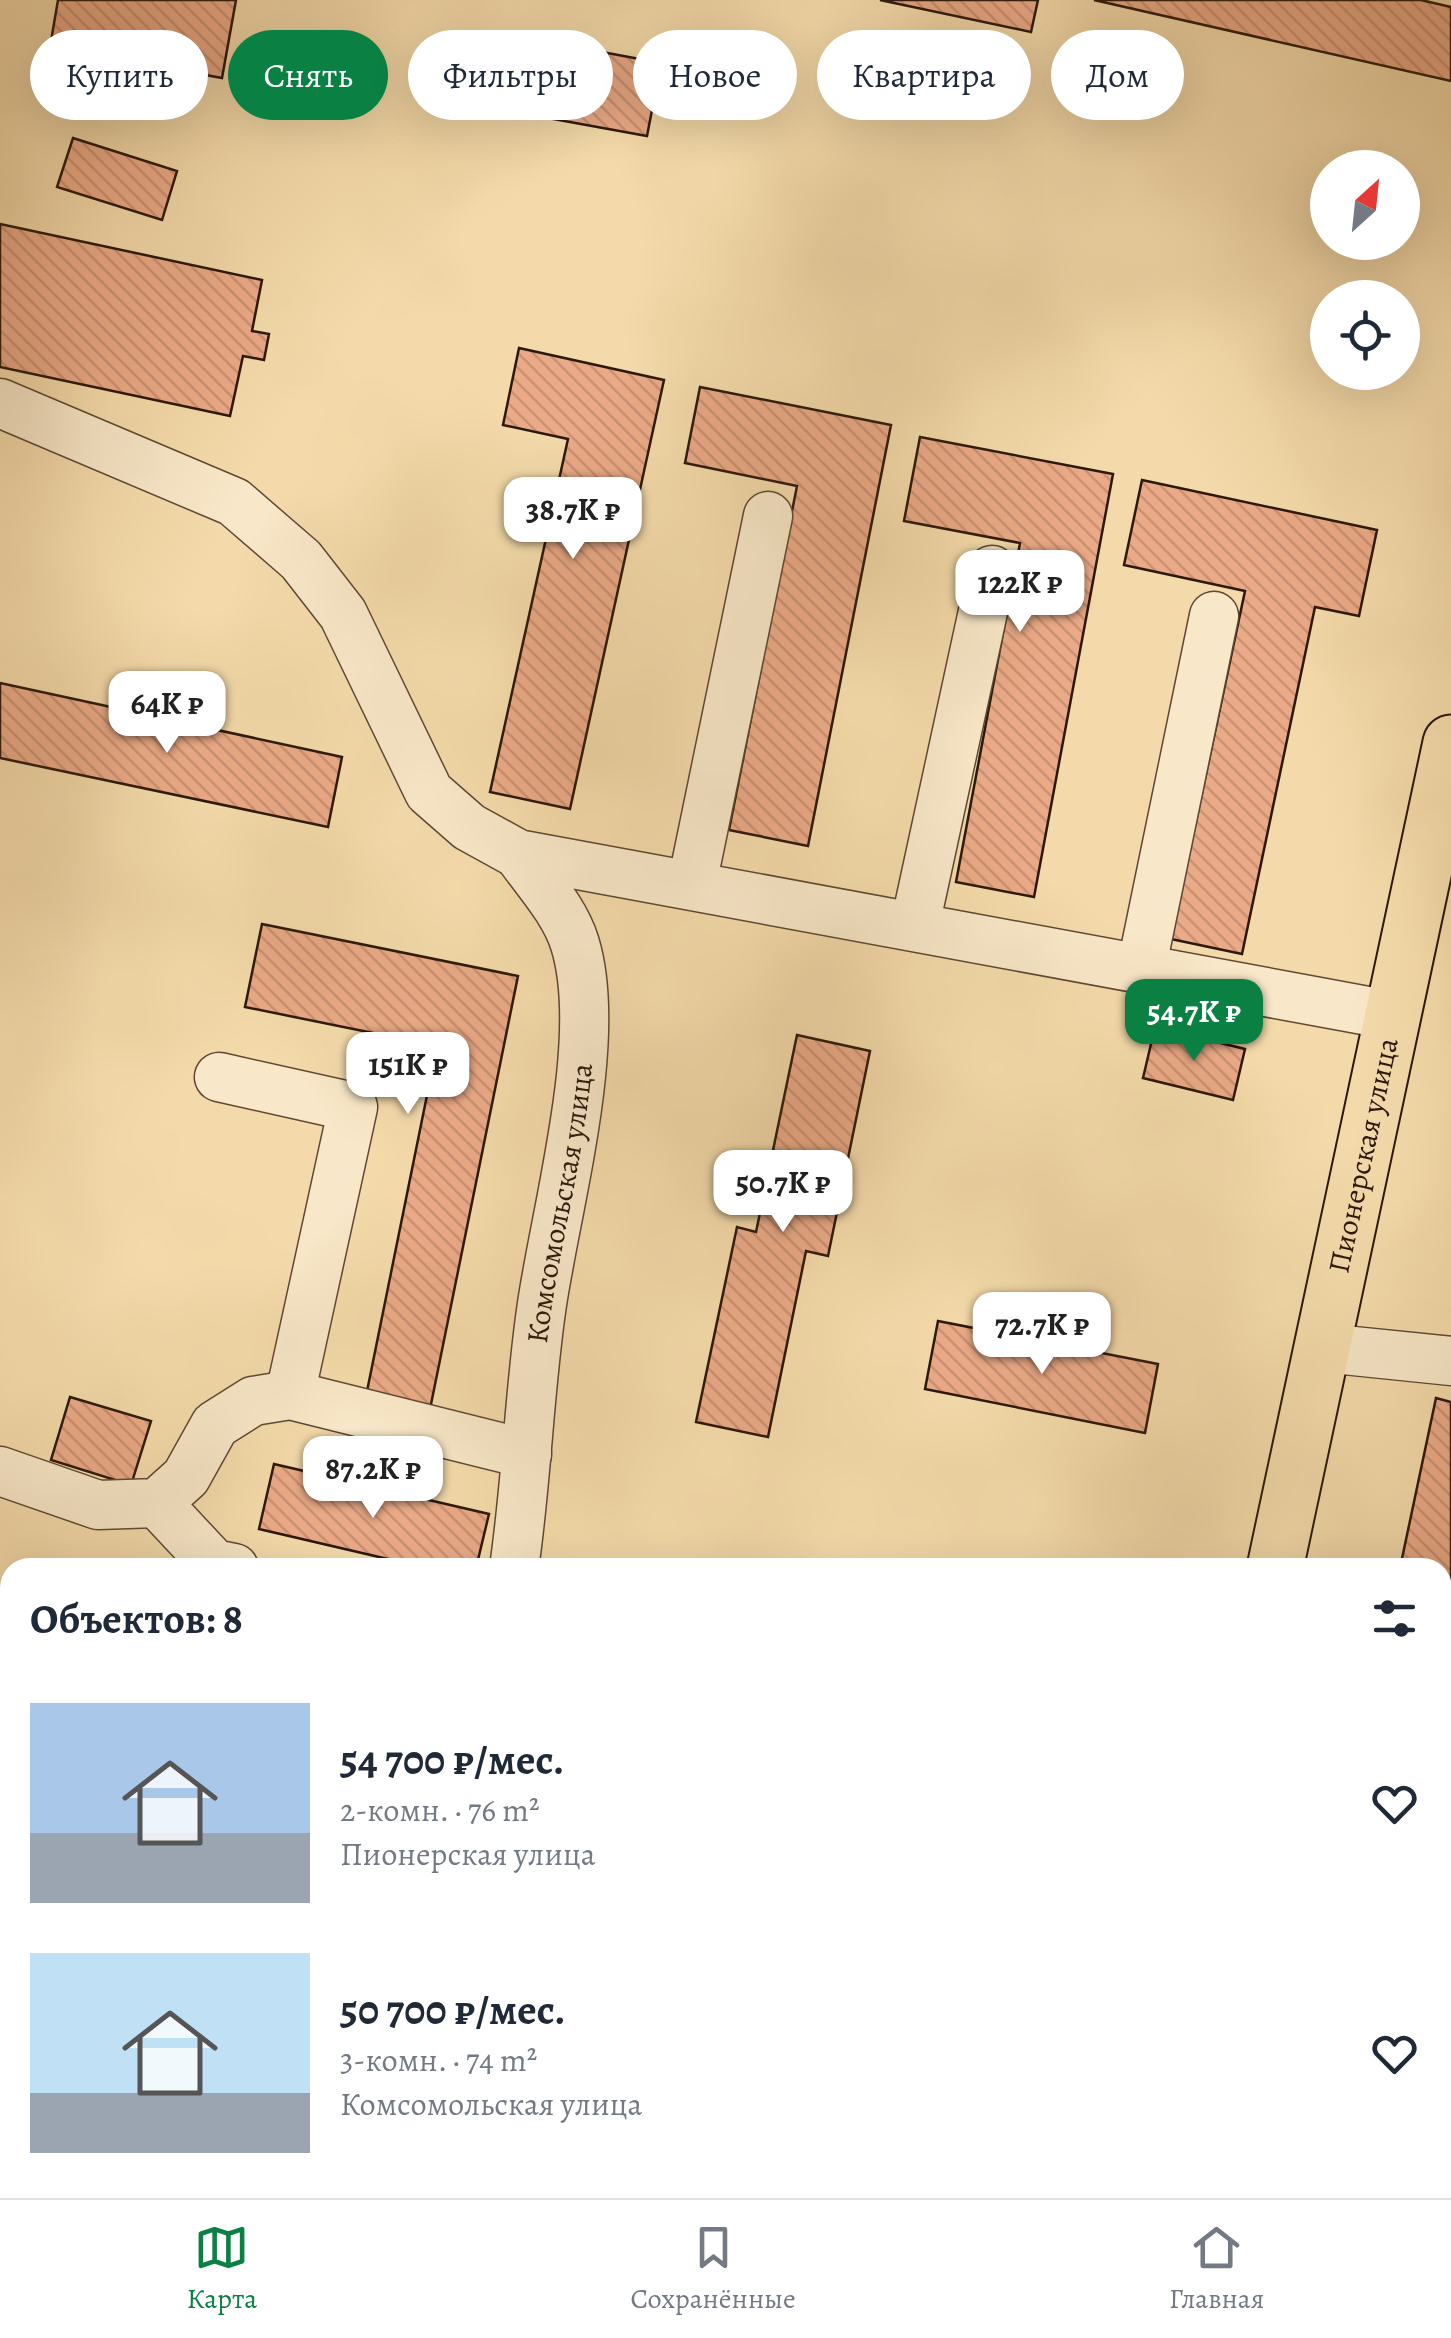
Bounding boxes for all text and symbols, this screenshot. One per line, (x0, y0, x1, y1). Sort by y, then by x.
chip: Купить (30, 30, 208, 120)
chip: Снять (228, 30, 388, 120)
chip: Фильтры (408, 30, 613, 120)
chip: Новое (633, 30, 797, 120)
chip: Квартира (817, 30, 1031, 120)
chip: Дом (1051, 30, 1184, 120)
north arrow (1310, 150, 1420, 260)
map controls (1310, 150, 1420, 390)
button: locate (1310, 280, 1420, 390)
pin: 38.7K ₽ (481, 477, 665, 562)
text: 38.7K ₽ (526, 487, 620, 531)
pin: 122K ₽ (939, 550, 1101, 635)
text: 122K ₽ (977, 560, 1063, 604)
pin: 64K ₽ (97, 671, 237, 756)
text: 64K ₽ (131, 681, 203, 725)
pin: 54.7K ₽ (1102, 979, 1286, 1064)
text: 54.7K ₽ (1147, 989, 1241, 1033)
pin: 151K ₽ (327, 1032, 489, 1117)
street label: Пионерская улица (1318, 1034, 1408, 1277)
text: 151K ₽ (368, 1042, 448, 1086)
street label: Комсомольская улица (517, 1061, 602, 1345)
pin: 50.7K ₽ (691, 1150, 875, 1235)
text: 50.7K ₽ (735, 1160, 831, 1204)
pin: 72.7K ₽ (950, 1292, 1134, 1377)
text: 72.7K ₽ (995, 1302, 1089, 1346)
pin: 87.2K ₽ (281, 1436, 465, 1521)
text: 87.2K ₽ (325, 1446, 421, 1490)
text: Объектов: 8 (30, 1590, 243, 1647)
icon: filters (1367, 1591, 1422, 1646)
text: 54 700 ₽/мес. (340, 1731, 564, 1788)
icon: home (110, 1743, 230, 1863)
icon: heart (1367, 1776, 1422, 1831)
text: 2-комн. · 76 m² (340, 1788, 539, 1832)
text: Пионерская улица (340, 1832, 595, 1876)
text: 50 700 ₽/мес. (340, 1981, 566, 2038)
icon: home (110, 1993, 230, 2113)
icon: heart (1367, 2026, 1422, 2081)
text: 3-комн. · 74 m² (340, 2038, 537, 2082)
text: Комсомольская улица (340, 2082, 642, 2126)
tab: Карта (187, 2220, 257, 2318)
tab: Сохранённые (631, 2220, 796, 2318)
tab: Главная (1169, 2220, 1264, 2318)

